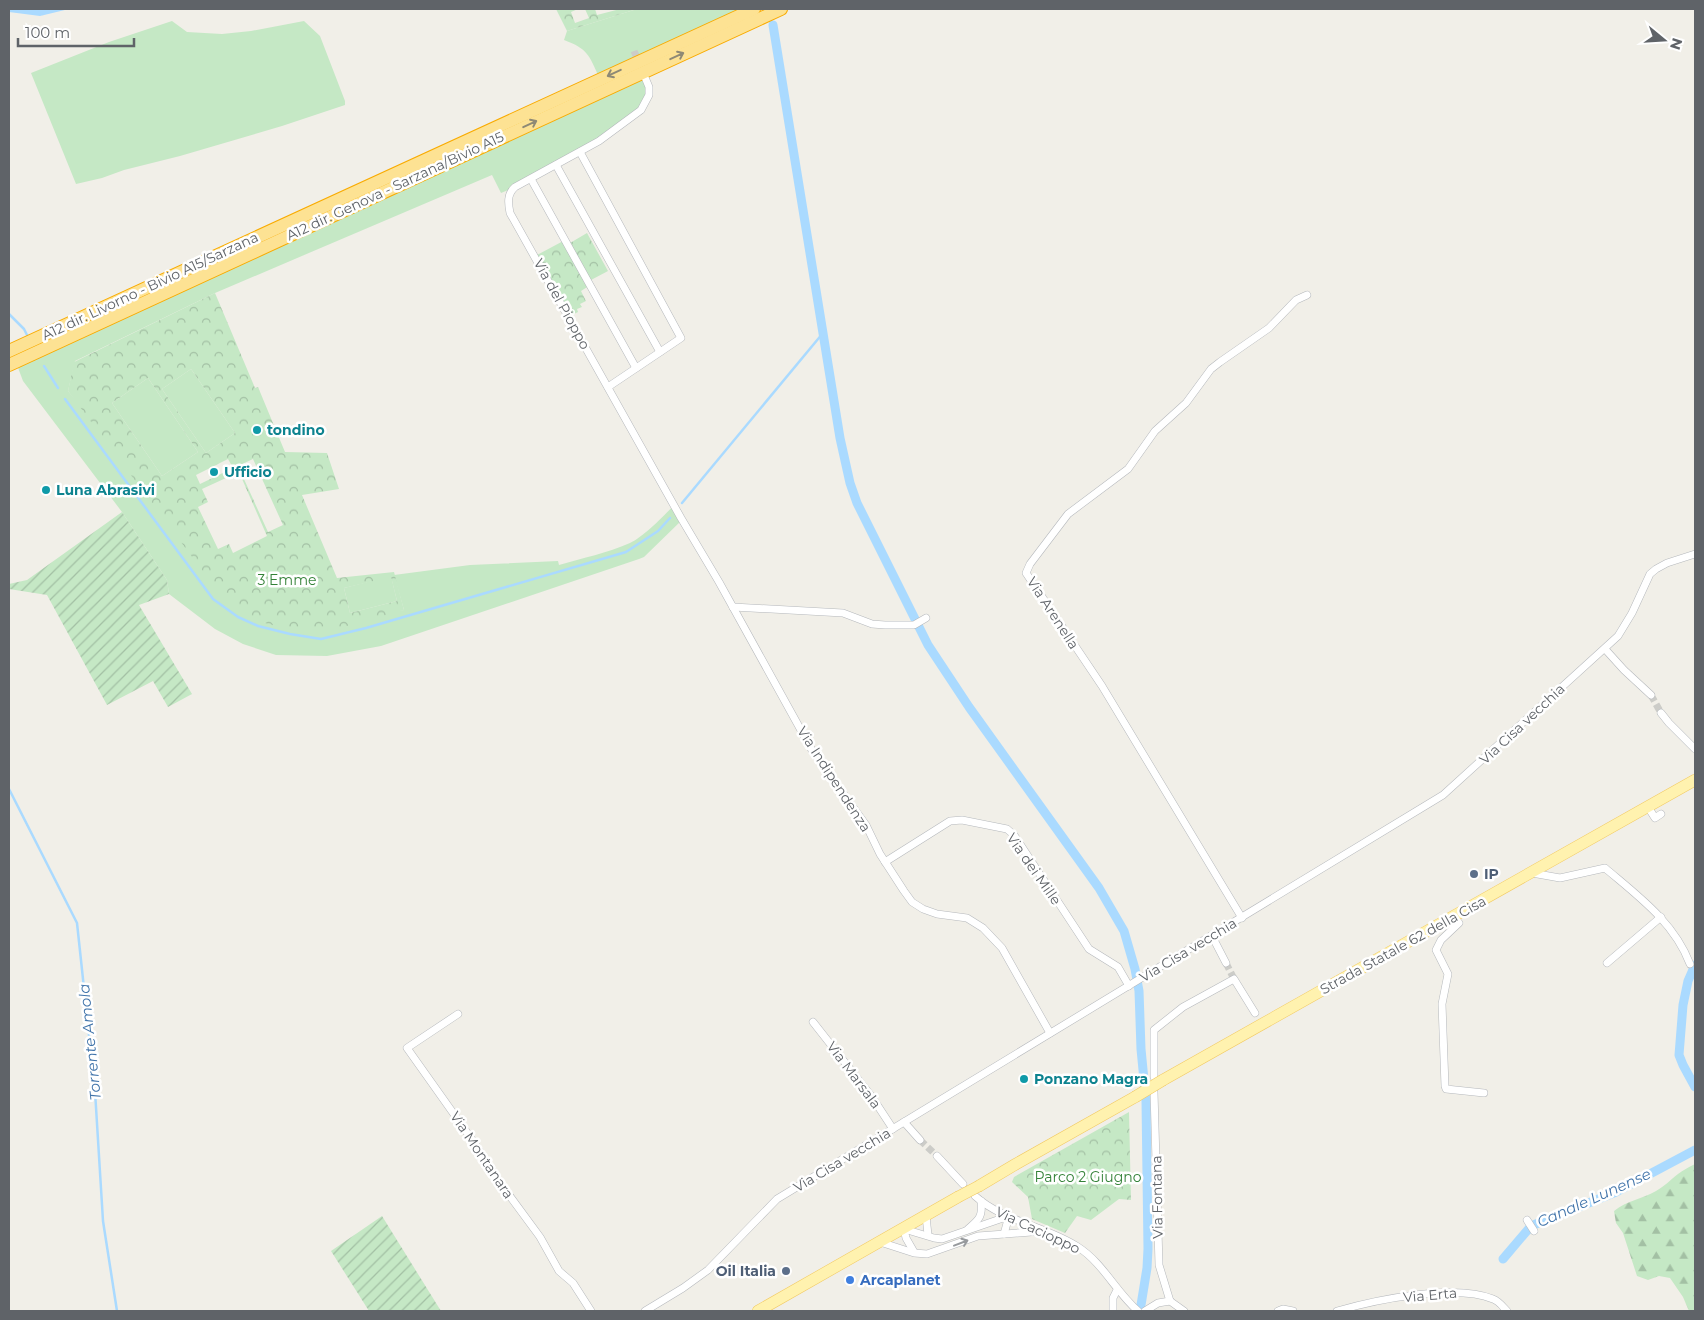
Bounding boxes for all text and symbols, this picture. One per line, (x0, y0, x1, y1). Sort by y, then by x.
scale bar (18, 15, 134, 47)
north arrow (1639, 15, 1689, 65)
text: 100 m (25, 23, 70, 42)
text: N (1666, 36, 1687, 52)
one-way arrow (669, 51, 684, 61)
one-way arrow (607, 69, 622, 78)
one-way arrow (522, 119, 537, 129)
street label: A12 dir. Genova - Sarzana/Bivio A15 (283, 128, 507, 244)
street label: A12 dir. Livorno - Bivio A15/Sarzana (39, 228, 261, 344)
street label: Via del Pioppo (530, 255, 594, 353)
place label: tondino (267, 421, 325, 439)
marker: tondino (251, 424, 263, 436)
place label: Ufficio (224, 463, 272, 481)
marker: Ufficio (208, 466, 220, 478)
place label: Luna Abrasivi (56, 481, 155, 499)
marker: Luna Abrasivi (40, 484, 52, 496)
park label: 3 Emme (257, 571, 317, 589)
street label: Via Arenella (1023, 573, 1083, 653)
street label: Via Cisa vecchia (1475, 680, 1569, 768)
street label: Via Indipendenza (793, 723, 875, 835)
street label: Via dei Mille (1003, 830, 1065, 908)
place label: IP (1484, 865, 1499, 883)
marker: IP (1468, 868, 1480, 880)
street label: Strada Statale 62 della Cisa (1317, 892, 1489, 998)
street label: Via Cisa vecchia (1136, 914, 1240, 986)
water label: Torrente Amola (74, 983, 105, 1101)
street label: Via Marsala (823, 1038, 885, 1112)
place label: Ponzano Magra (1034, 1070, 1148, 1088)
marker: Ponzano Magra (1018, 1073, 1030, 1085)
street label: Via Montanara (446, 1108, 518, 1202)
street label: Via Cisa vecchia (790, 1124, 894, 1196)
street label: Via Fontana (1147, 1155, 1167, 1239)
water label: Canale Lunense (1534, 1164, 1654, 1231)
park label: Parco 2 Giugno (1034, 1168, 1142, 1186)
street label: Via Cacioppo (993, 1203, 1083, 1258)
one-way arrow (953, 1238, 968, 1247)
place label: Oil Italia (716, 1262, 776, 1280)
marker: Oil Italia (780, 1265, 792, 1277)
place label: Arcaplanet (859, 1271, 941, 1289)
marker: Arcaplanet (844, 1274, 856, 1286)
street label: Via Erta (1402, 1284, 1458, 1306)

